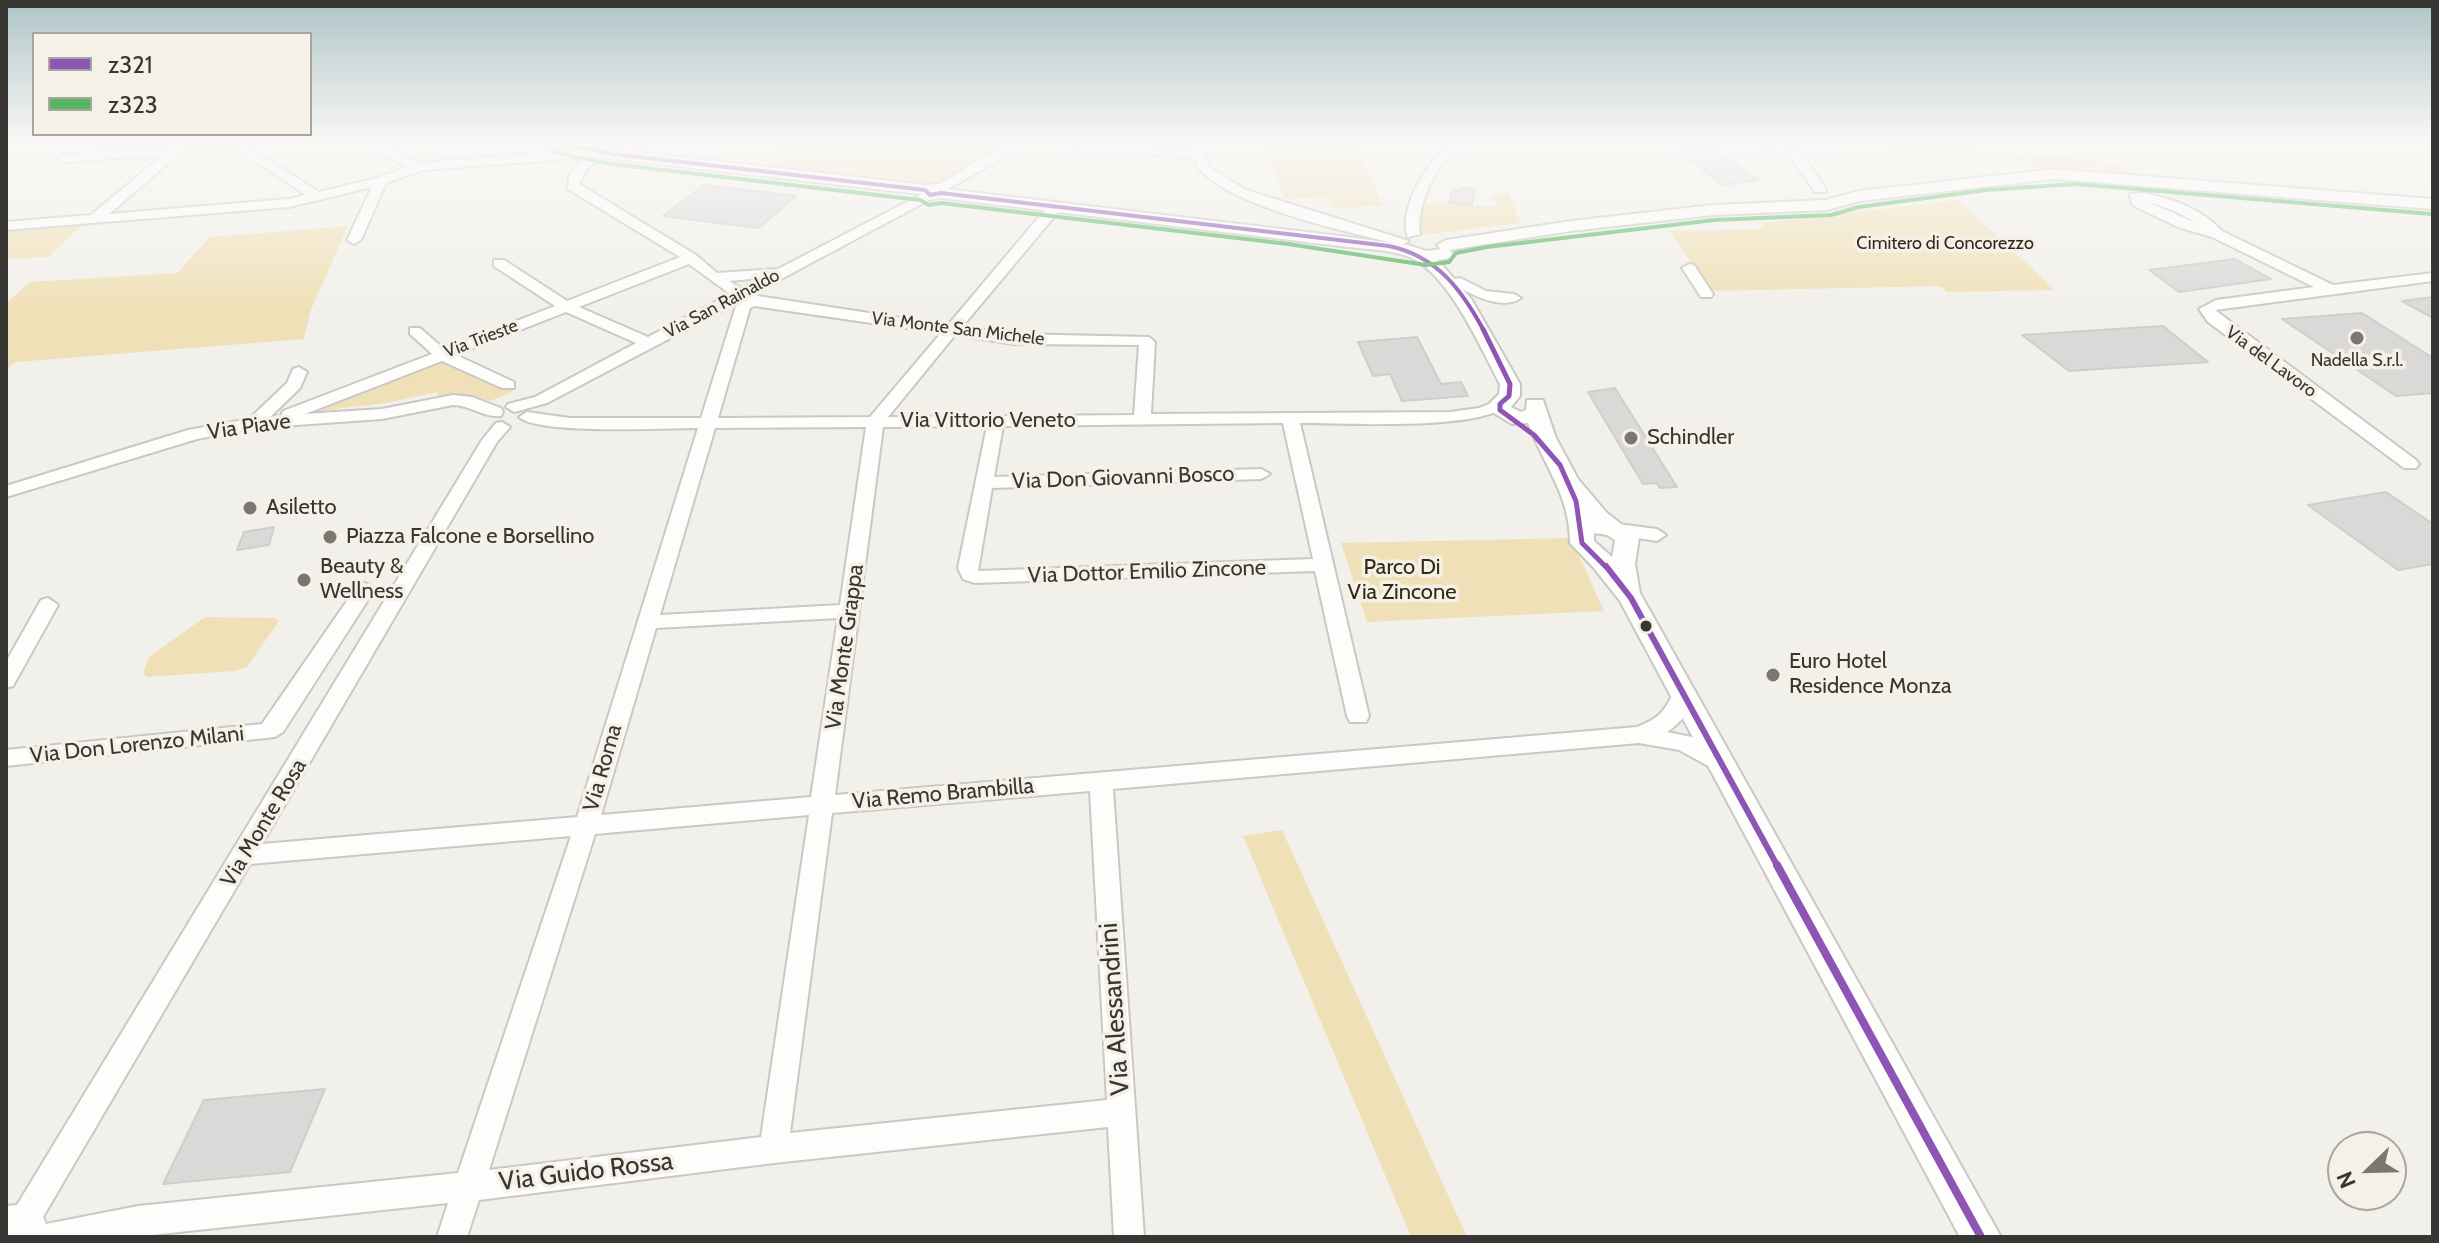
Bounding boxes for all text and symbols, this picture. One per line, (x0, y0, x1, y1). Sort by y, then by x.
legend (32, 32, 312, 136)
text: z321 (108, 50, 153, 79)
text: z323 (108, 90, 158, 119)
park label: Cimitero di Concorezzo (1856, 233, 2034, 255)
street label: Via San Rainaldo (661, 265, 783, 343)
street label: Via Monte San Michele (870, 308, 1046, 350)
street label: Via Trieste (441, 315, 521, 363)
street label: Via del Lavoro (2221, 322, 2321, 402)
marker: Nadella S.r.l. (2348, 329, 2366, 347)
place label: Nadella S.r.l. (2311, 350, 2403, 372)
street label: Via Piave (206, 408, 292, 446)
street label: Via Vittorio Veneto (900, 408, 1076, 434)
place label: Schindler (1647, 425, 1734, 451)
marker: Schindler (1622, 429, 1640, 447)
street label: Via Don Giovanni Bosco (1011, 461, 1235, 495)
place label: Asiletto (266, 495, 337, 521)
marker: Asiletto (241, 499, 259, 517)
place label: Piazza Falcone e Borsellino (346, 524, 594, 550)
marker: Piazza Falcone e Borsellino (321, 528, 339, 546)
place label: Beauty & Wellness (320, 554, 403, 606)
street label: Via Dottor Emilio Zincone (1027, 555, 1267, 589)
park label: Parco Di Via Zincone (1348, 555, 1456, 606)
street label: Via Monte Grappa (820, 562, 870, 732)
marker: Beauty & Wellness (295, 571, 313, 589)
unlabelled marker (1638, 618, 1654, 634)
place label: Euro Hotel Residence Monza (1789, 649, 1952, 700)
marker: Euro Hotel Residence Monza (1764, 666, 1782, 684)
street label: Via Don Lorenzo Milani (29, 721, 245, 769)
street label: Via Roma (578, 721, 628, 815)
street label: Via Monte Rosa (215, 754, 313, 892)
street label: Via Remo Brambilla (851, 773, 1035, 815)
street label: Via Alessandrini (1093, 922, 1137, 1096)
north arrow (2327, 1131, 2407, 1211)
street label: Via Guido Rossa (497, 1146, 675, 1198)
text: N (2331, 1167, 2362, 1192)

